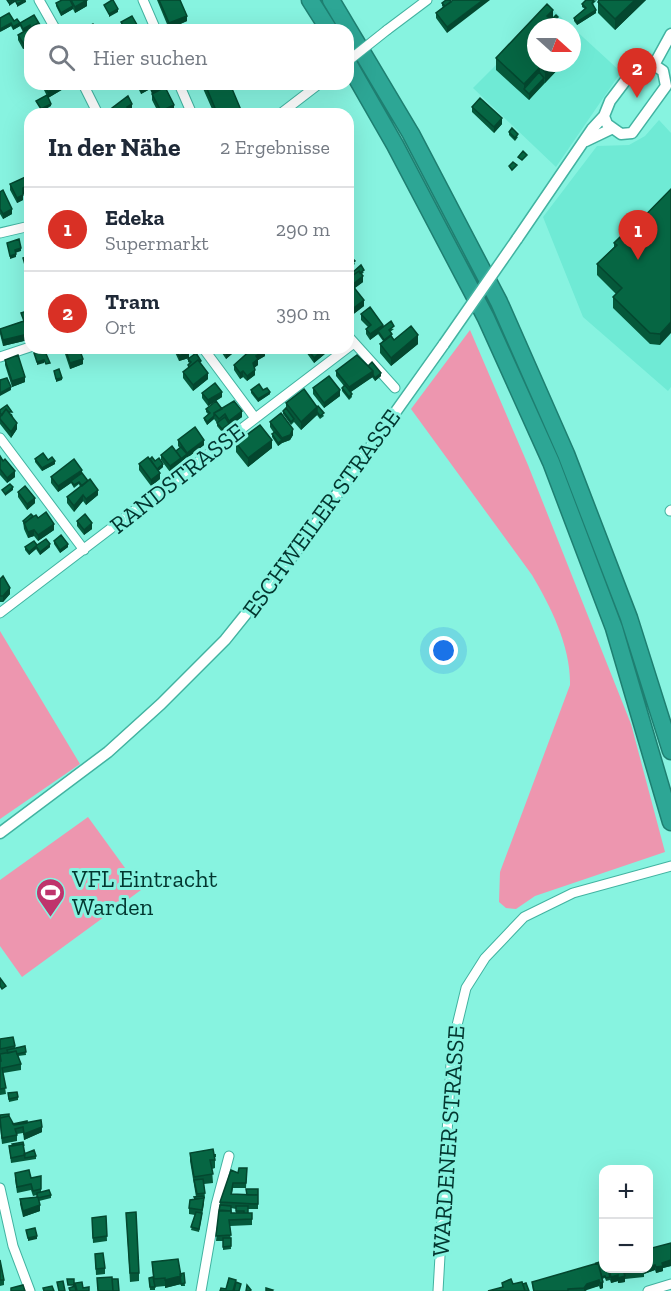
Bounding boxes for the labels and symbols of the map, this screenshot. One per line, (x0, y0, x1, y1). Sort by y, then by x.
north arrow (527, 18, 581, 72)
pin: 2 (618, 48, 656, 98)
pin: 1 (618, 210, 658, 260)
street label: ESCHWEILER STRASSE (236, 403, 406, 623)
street label: RANDSTRASSE (104, 416, 250, 540)
your location (429, 636, 458, 665)
place label: VFL Eintracht Warden (71, 864, 218, 921)
sports icon: VFL Eintracht Warden (35, 876, 67, 918)
street label: WARDENER STRASSE (425, 1024, 471, 1258)

